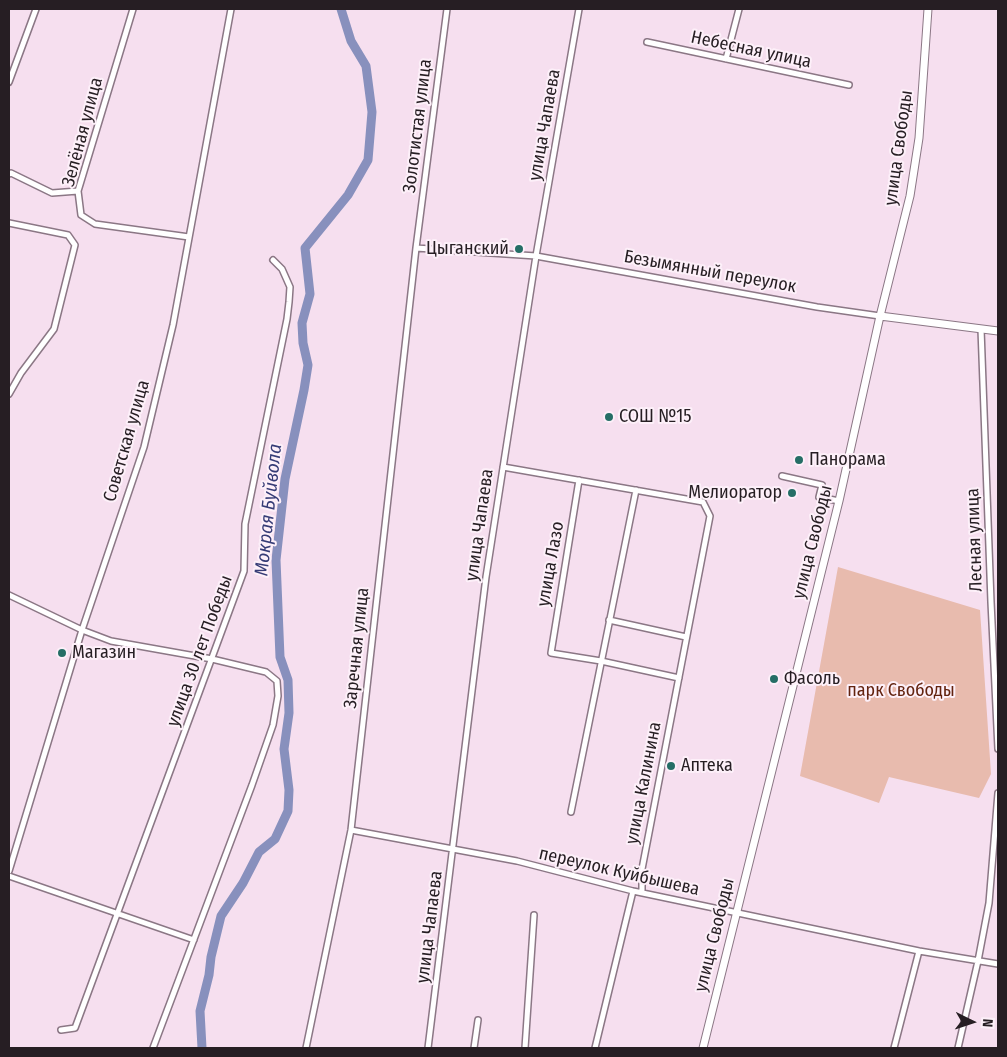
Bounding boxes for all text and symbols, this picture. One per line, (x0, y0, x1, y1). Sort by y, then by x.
street label: Небесная улица (689, 27, 813, 73)
street label: Золотистая улица (399, 58, 437, 194)
street label: улица Чапаева (525, 68, 565, 182)
street label: Зелёная улица (58, 75, 108, 189)
street label: улица Свободы (880, 89, 918, 207)
place label: Цыганский (426, 238, 509, 260)
marker: Цыганский (513, 243, 525, 255)
street label: Безымянный переулок (622, 246, 798, 298)
street label: Советская улица (99, 378, 155, 504)
place label: СОШ №15 (619, 406, 692, 428)
marker: СОШ №15 (603, 411, 615, 423)
water label: Мокрая Буйвола (251, 443, 287, 577)
place label: Панорама (809, 449, 886, 471)
marker: Панорама (793, 454, 805, 466)
street label: улица Чапаева (461, 468, 499, 582)
place label: Мелиоратор (688, 482, 782, 504)
street label: улица Свободы (788, 483, 838, 601)
marker: Мелиоратор (786, 487, 798, 499)
street label: Лесная улица (962, 488, 988, 592)
street label: улица Лазо (533, 520, 569, 608)
street label: улица 30 лет Победы (163, 572, 237, 730)
street label: Заречная улица (340, 587, 374, 709)
place label: Магазин (72, 642, 136, 664)
marker: Магазин (56, 647, 68, 659)
place label: Фасоль (784, 668, 840, 690)
marker: Фасоль (768, 673, 780, 685)
park label: парк Свободы (847, 680, 955, 702)
street label: улица Калинина (622, 720, 666, 846)
place label: Аптека (681, 755, 733, 777)
marker: Аптека (665, 760, 677, 772)
street label: переулок Куйбышева (537, 843, 701, 901)
street label: улица Чапаева (412, 870, 448, 984)
street label: улица Свободы (690, 876, 740, 994)
north arrow (947, 997, 997, 1047)
text: N (979, 1018, 996, 1028)

